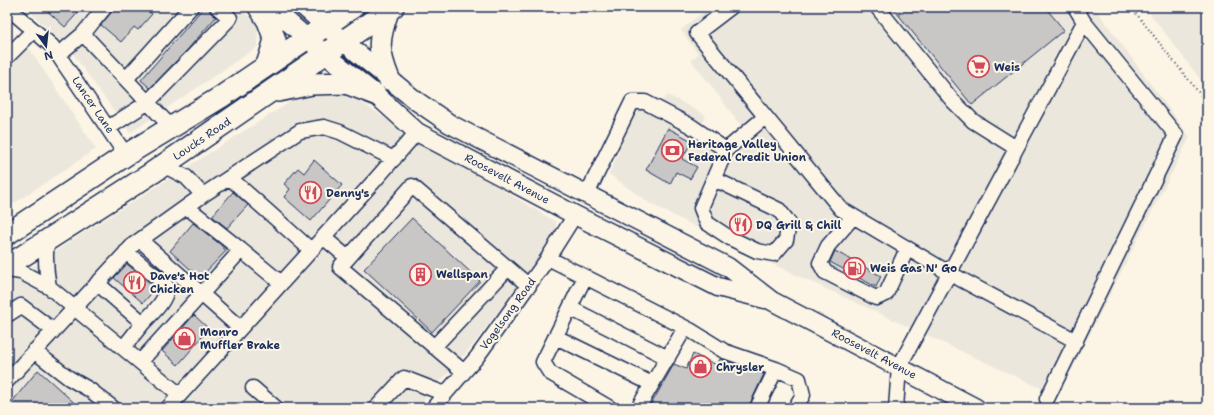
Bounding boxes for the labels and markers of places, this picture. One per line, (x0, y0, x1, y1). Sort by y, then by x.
supermarket icon: Weis (966, 54, 992, 80)
place label: Weis (994, 60, 1020, 75)
bank icon: Heritage Valley Federal Credit Union (659, 137, 685, 163)
place label: Heritage Valley Federal Credit Union (688, 137, 807, 165)
restaurant icon: Denny's (298, 180, 324, 206)
place label: Denny's (326, 186, 369, 201)
restaurant icon: DQ Grill & Chill (728, 212, 754, 238)
place label: DQ Grill & Chill (756, 218, 842, 233)
fuel station icon: Weis Gas N' Go (841, 255, 867, 281)
building icon: Wellspan (408, 261, 434, 287)
place label: Weis Gas N' Go (870, 261, 957, 276)
place label: Wellspan (436, 267, 489, 282)
restaurant icon: Dave's Hot Chicken (121, 269, 147, 295)
place label: Dave's Hot Chicken (150, 269, 210, 297)
shop icon: Monro Muffler Brake (171, 325, 197, 351)
place label: Monro Muffler Brake (200, 325, 280, 353)
shop icon: Chrysler (688, 354, 714, 380)
place label: Chrysler (716, 360, 764, 375)

